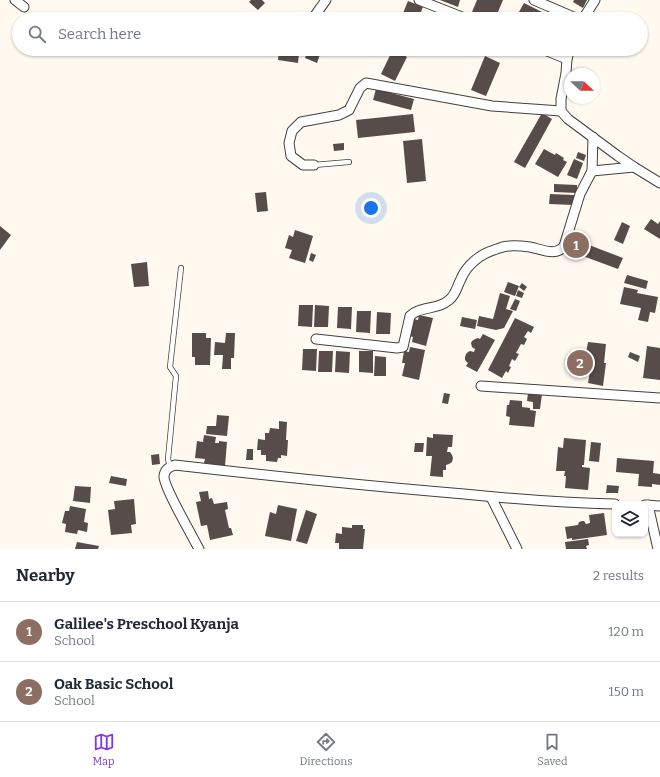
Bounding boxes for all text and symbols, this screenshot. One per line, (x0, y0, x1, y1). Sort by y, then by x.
search box (12, 12, 648, 56)
icon: search (26, 23, 48, 45)
text: Search here (58, 25, 141, 43)
north arrow (564, 68, 600, 104)
your location (361, 198, 381, 218)
pin: 1 (563, 230, 589, 260)
pin: 2 (567, 348, 593, 378)
map controls (612, 501, 648, 537)
button: layers (612, 501, 648, 537)
text: Nearby (16, 565, 75, 586)
text: 2 results (593, 568, 644, 583)
text: Galilee's Preschool Kyanja (54, 615, 239, 633)
text: 1 (26, 624, 32, 639)
text: 120 m (608, 624, 644, 639)
text: School (54, 633, 95, 648)
text: Oak Basic School (54, 675, 173, 693)
text: 2 (25, 684, 33, 699)
text: 150 m (608, 684, 644, 699)
text: School (54, 693, 95, 708)
tab: Map (92, 731, 115, 768)
tab: Directions (300, 731, 352, 768)
tab: Saved (537, 731, 568, 768)

